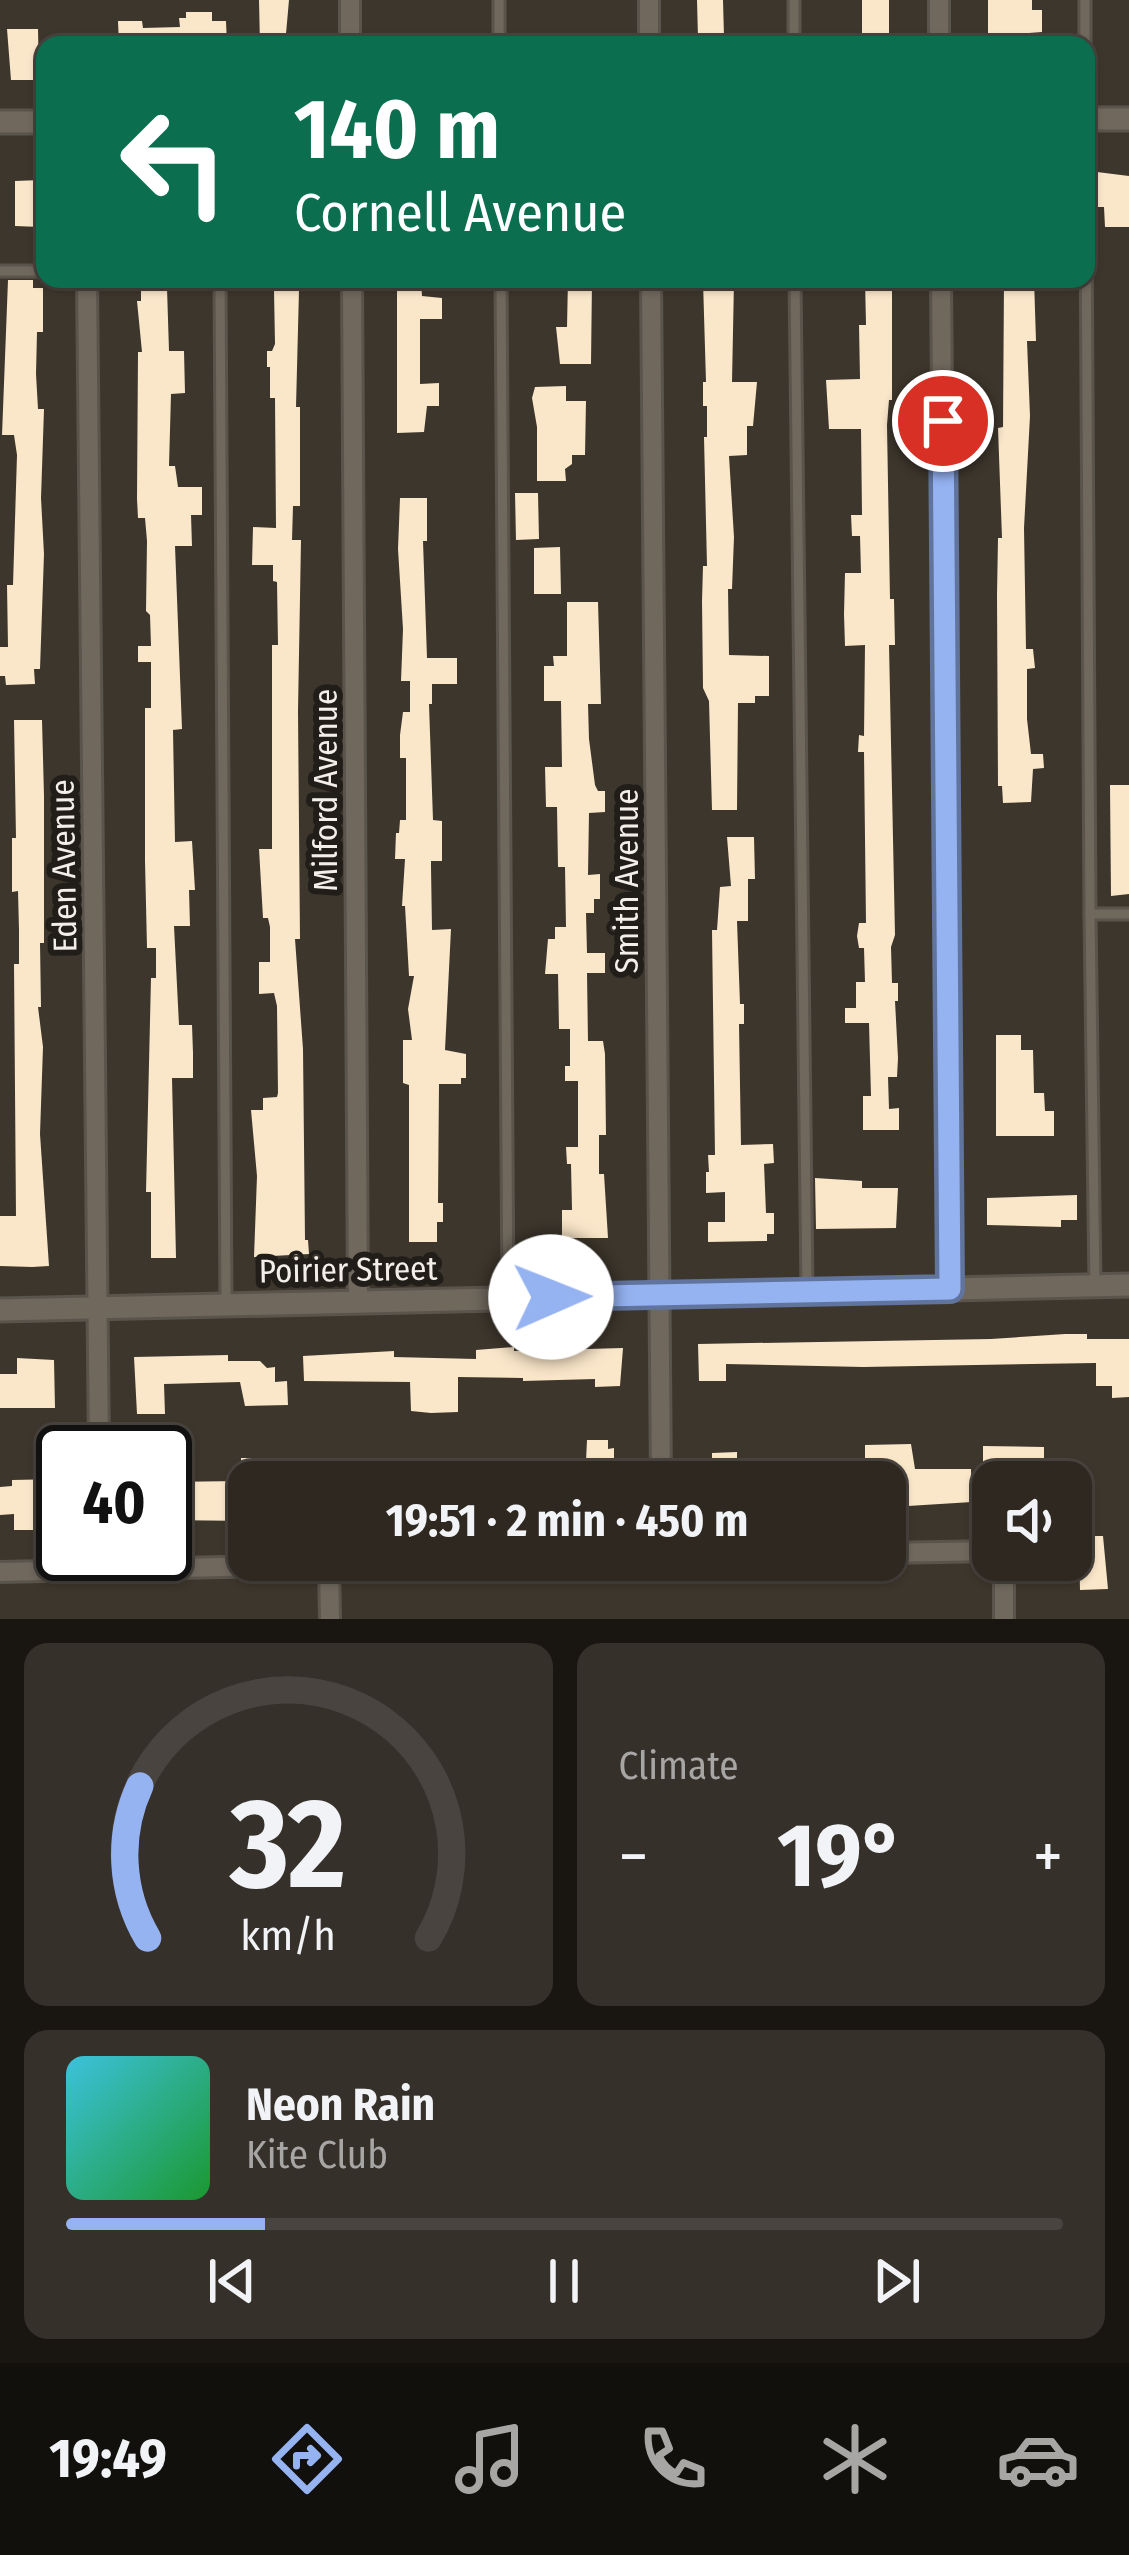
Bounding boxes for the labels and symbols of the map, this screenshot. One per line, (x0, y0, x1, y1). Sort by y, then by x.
pin (892, 370, 994, 472)
street label: Milford Avenue (306, 689, 346, 891)
street label: Eden Avenue (42, 779, 86, 953)
street label: Smith Avenue (607, 788, 647, 974)
position arrow (488, 1234, 614, 1360)
street label: Poirier Street (258, 1248, 438, 1292)
speed limit sign: 40 (36, 1425, 192, 1581)

